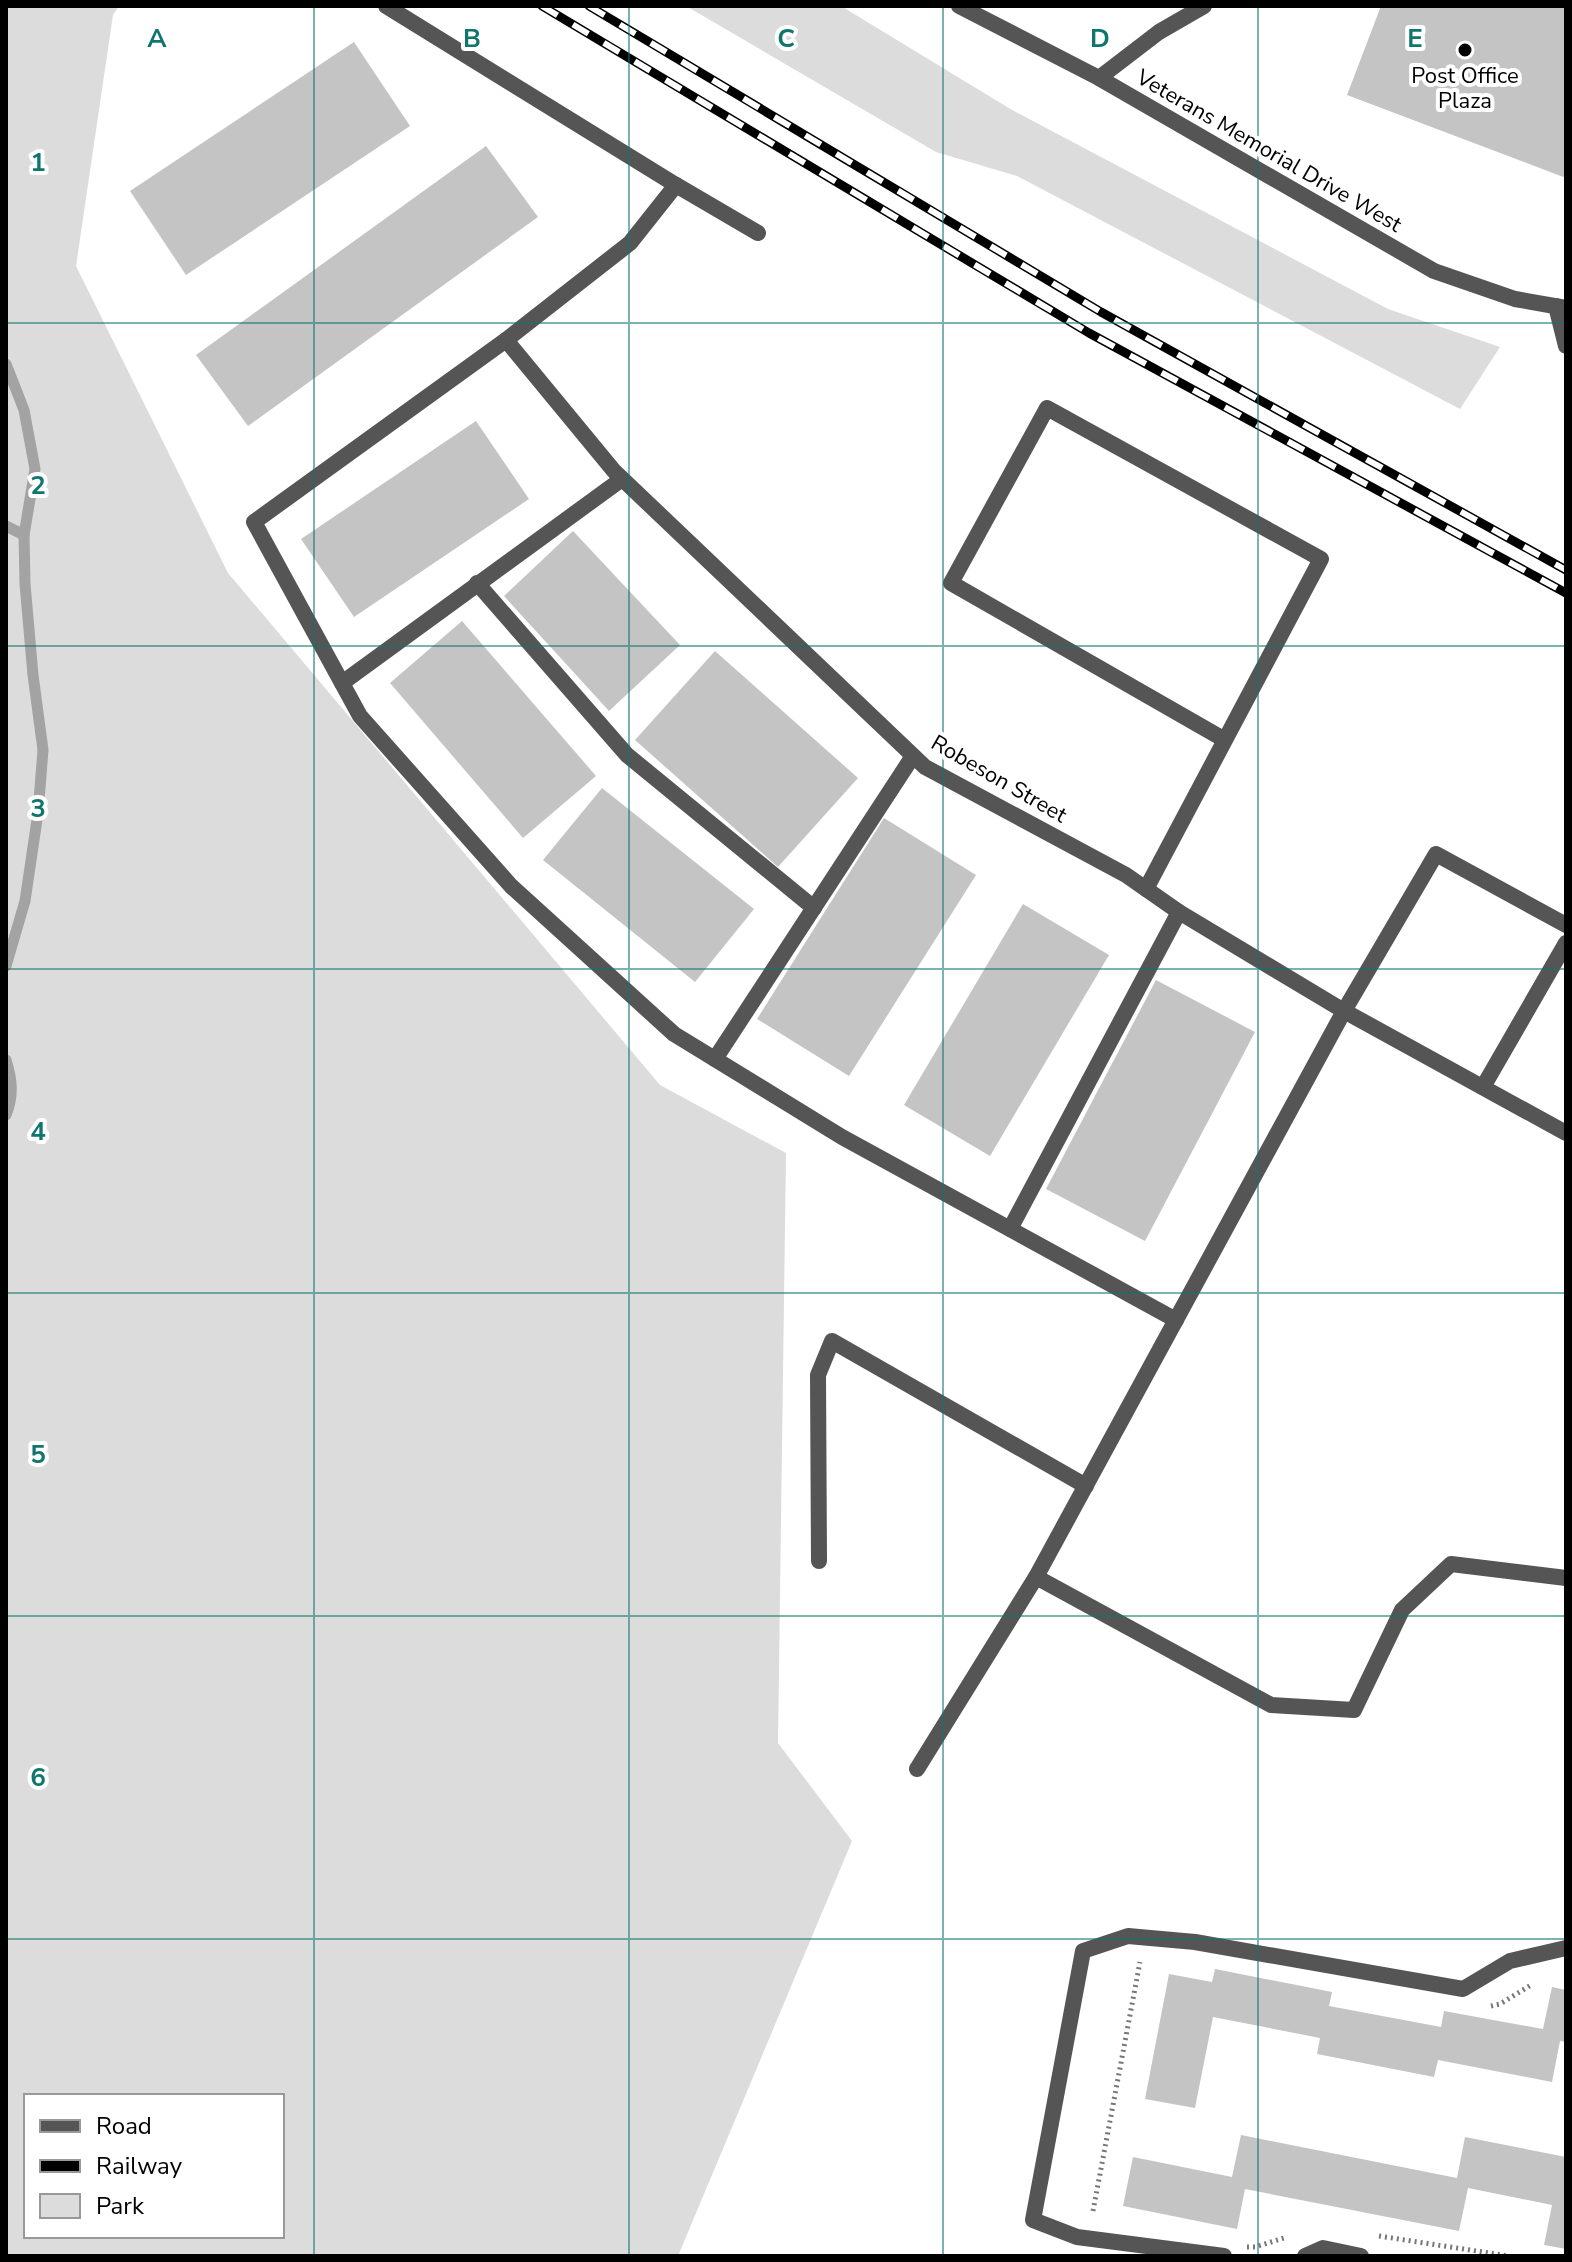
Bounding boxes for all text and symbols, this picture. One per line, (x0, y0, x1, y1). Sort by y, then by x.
text: A (147, 21, 167, 56)
text: B (463, 21, 481, 56)
text: C (777, 21, 795, 56)
text: D (1090, 21, 1110, 56)
text: E (1407, 21, 1423, 56)
marker: Post Office Plaza (1456, 41, 1474, 59)
place label: Post Office Plaza (1411, 61, 1519, 116)
street label: Veterans Memorial Drive West (1130, 62, 1408, 240)
text: 1 (30, 145, 46, 180)
text: 2 (30, 468, 46, 503)
street label: Robeson Street (926, 728, 1073, 830)
text: 3 (30, 791, 46, 826)
text: 4 (30, 1114, 46, 1149)
text: 5 (30, 1437, 46, 1472)
text: 6 (30, 1760, 46, 1795)
legend (24, 2094, 284, 2238)
text: Road (96, 2110, 152, 2142)
text: Railway (96, 2150, 183, 2182)
text: Park (96, 2190, 145, 2222)

